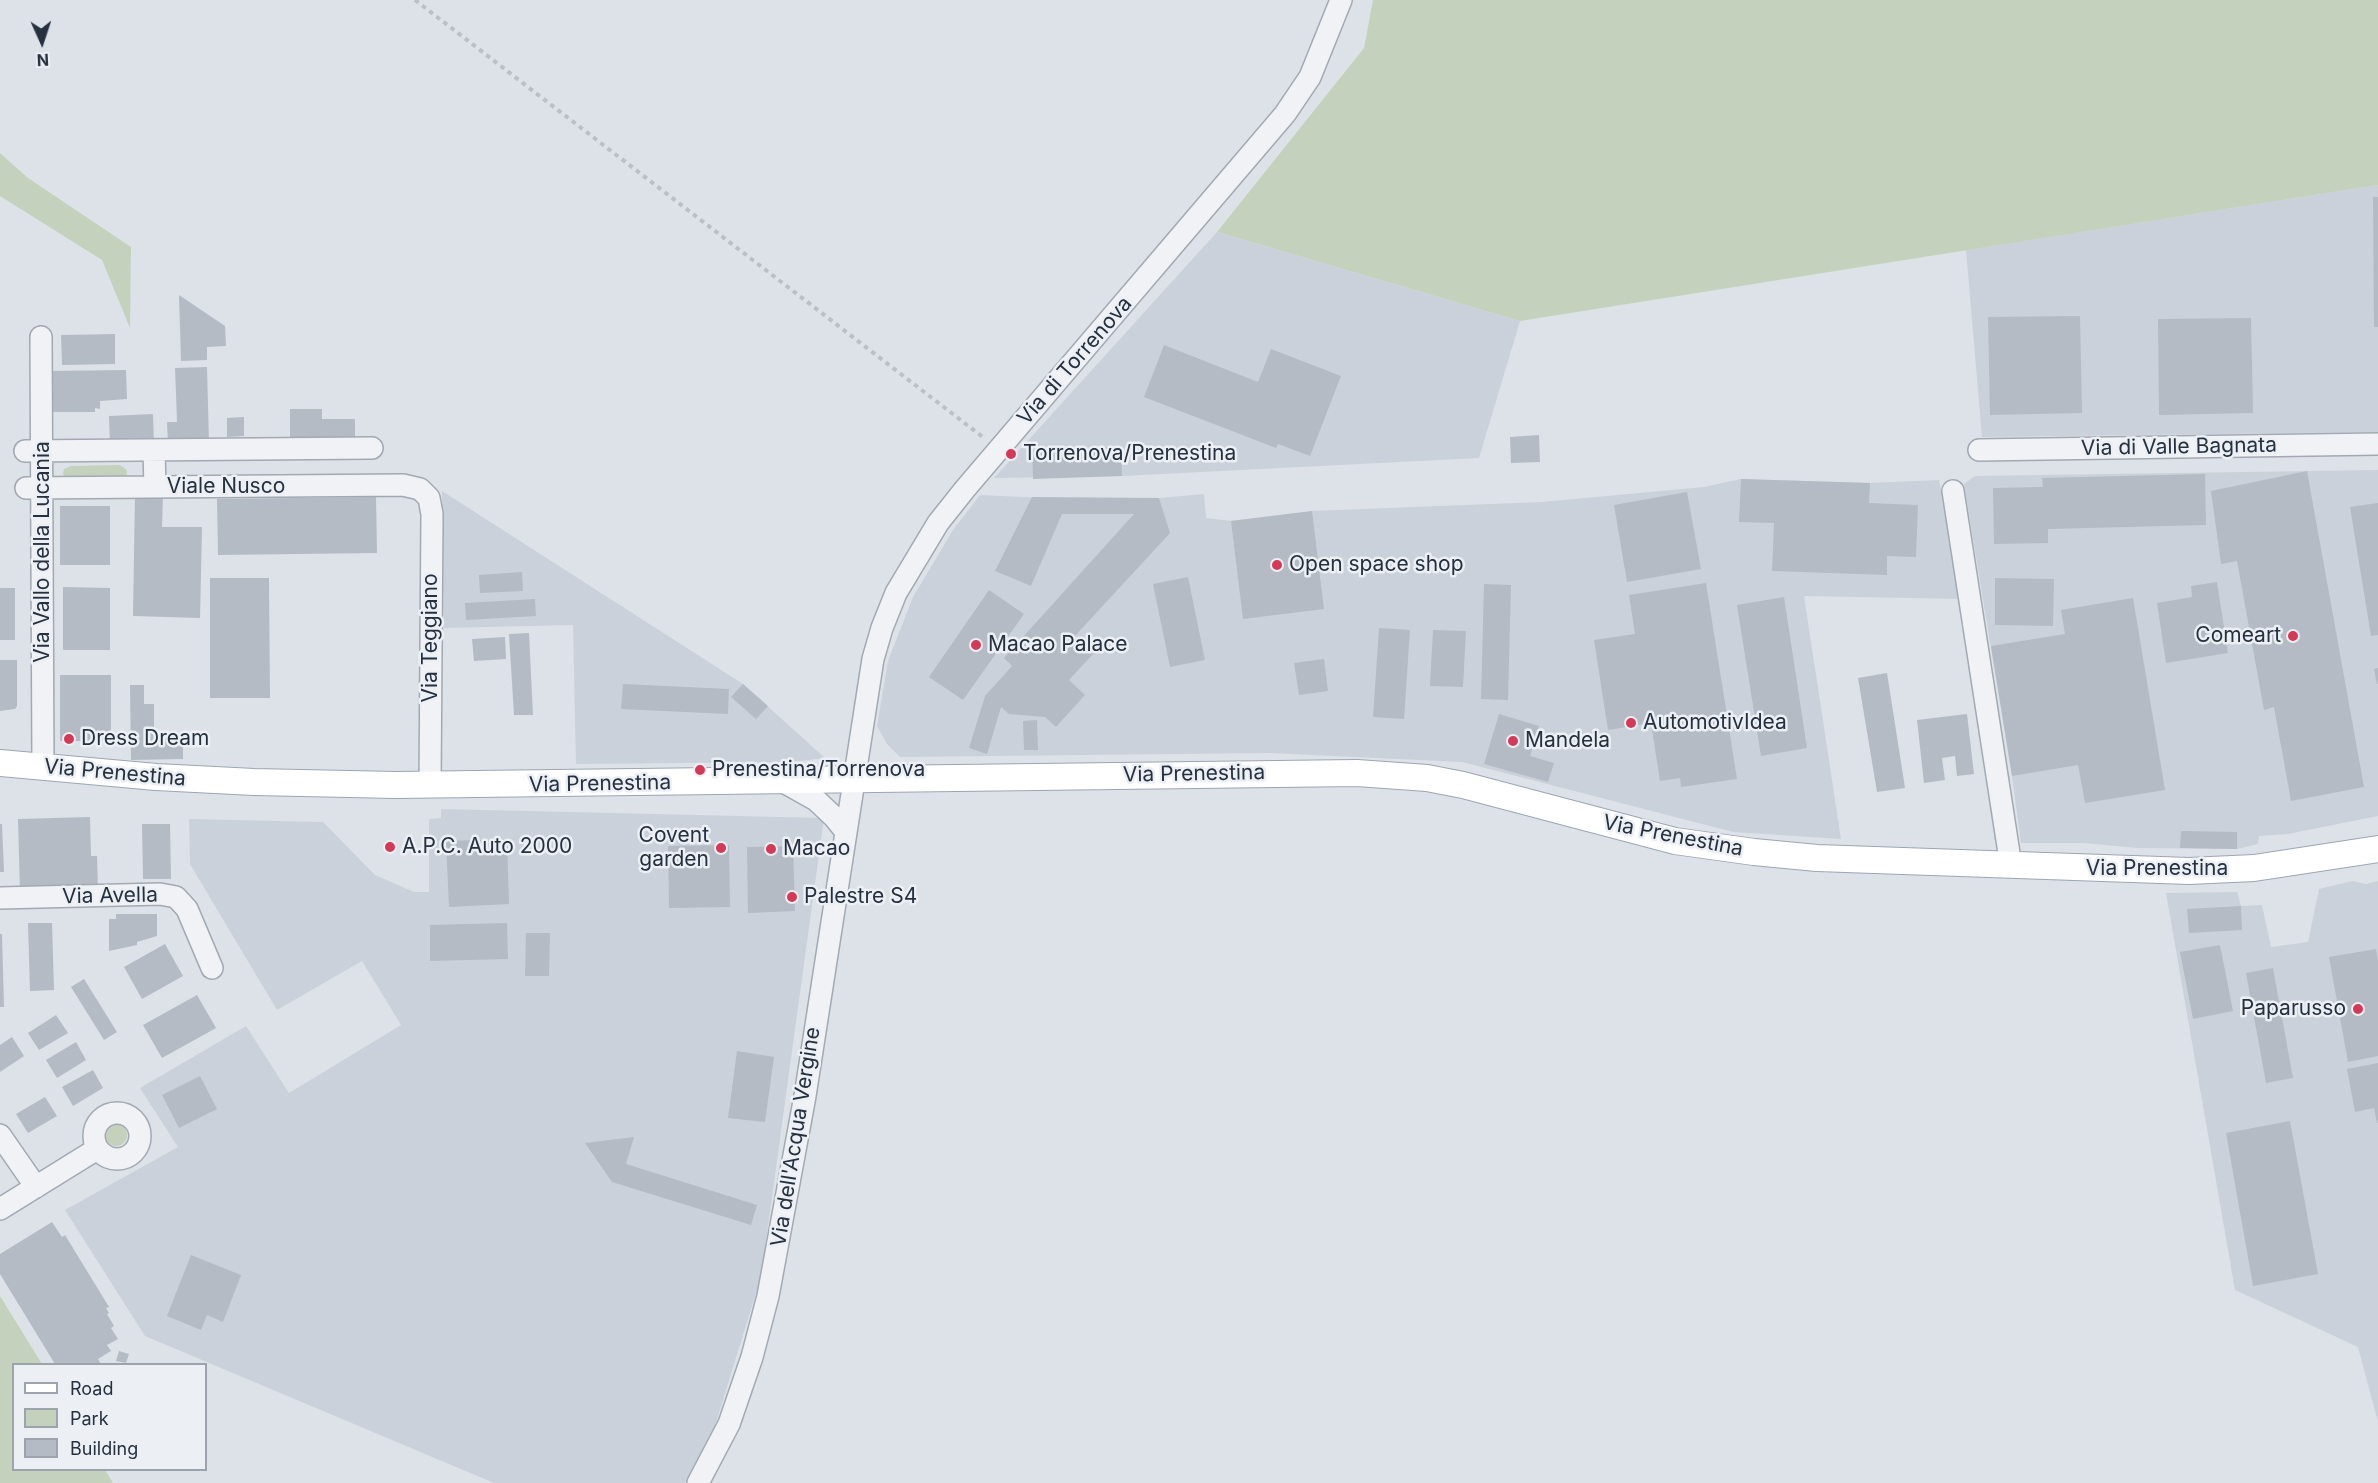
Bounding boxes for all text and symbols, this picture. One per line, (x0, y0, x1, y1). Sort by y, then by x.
north arrow (12, 12, 72, 72)
text: N (36, 50, 50, 70)
street label: Via di Torrenova (1012, 292, 1138, 430)
street label: Via di Valle Bagnata (2081, 433, 2277, 461)
street label: Via Vallo della Lucania (30, 441, 56, 663)
place label: Torrenova/Prenestina (1023, 441, 1236, 467)
marker: Torrenova/Prenestina (1004, 447, 1018, 461)
street label: Viale Nusco (167, 474, 285, 500)
place label: Open space shop (1289, 552, 1464, 578)
marker: Open space shop (1270, 558, 1284, 572)
street label: Via Teggiano (418, 573, 444, 703)
place label: Comeart (2195, 623, 2281, 649)
marker: Comeart (2286, 629, 2300, 643)
place label: Macao Palace (988, 632, 1128, 658)
marker: Macao Palace (969, 638, 983, 652)
place label: AutomotivIdea (1643, 710, 1787, 736)
marker: AutomotivIdea (1624, 716, 1638, 730)
place label: Dress Dream (81, 726, 209, 752)
place label: Mandela (1525, 728, 1610, 754)
marker: Dress Dream (62, 732, 76, 746)
marker: Mandela (1506, 734, 1520, 748)
street label: Via Prenestina (43, 754, 187, 792)
place label: Prenestina/Torrenova (712, 757, 925, 783)
street label: Via Prenestina (1123, 760, 1265, 788)
marker: Prenestina/Torrenova (693, 763, 707, 777)
street label: Via Prenestina (529, 770, 671, 798)
street label: Via Prenestina (1601, 810, 1745, 862)
place label: Covent garden (639, 823, 709, 873)
place label: A.P.C. Auto 2000 (402, 834, 572, 860)
place label: Macao (783, 836, 850, 862)
marker: A.P.C. Auto 2000 (383, 840, 397, 854)
marker: Covent garden (714, 841, 728, 855)
marker: Macao (764, 842, 778, 856)
street label: Via Prenestina (2086, 856, 2228, 882)
street label: Via Avella (62, 883, 158, 909)
place label: Palestre S4 (804, 884, 917, 910)
marker: Palestre S4 (785, 890, 799, 904)
place label: Paparusso (2241, 996, 2346, 1022)
marker: Paparusso (2351, 1002, 2365, 1016)
street label: Via dell'Acqua Vergine (766, 1025, 826, 1249)
legend (12, 1363, 207, 1471)
text: Road (70, 1378, 113, 1399)
text: Park (70, 1408, 109, 1429)
text: Building (70, 1438, 138, 1459)

